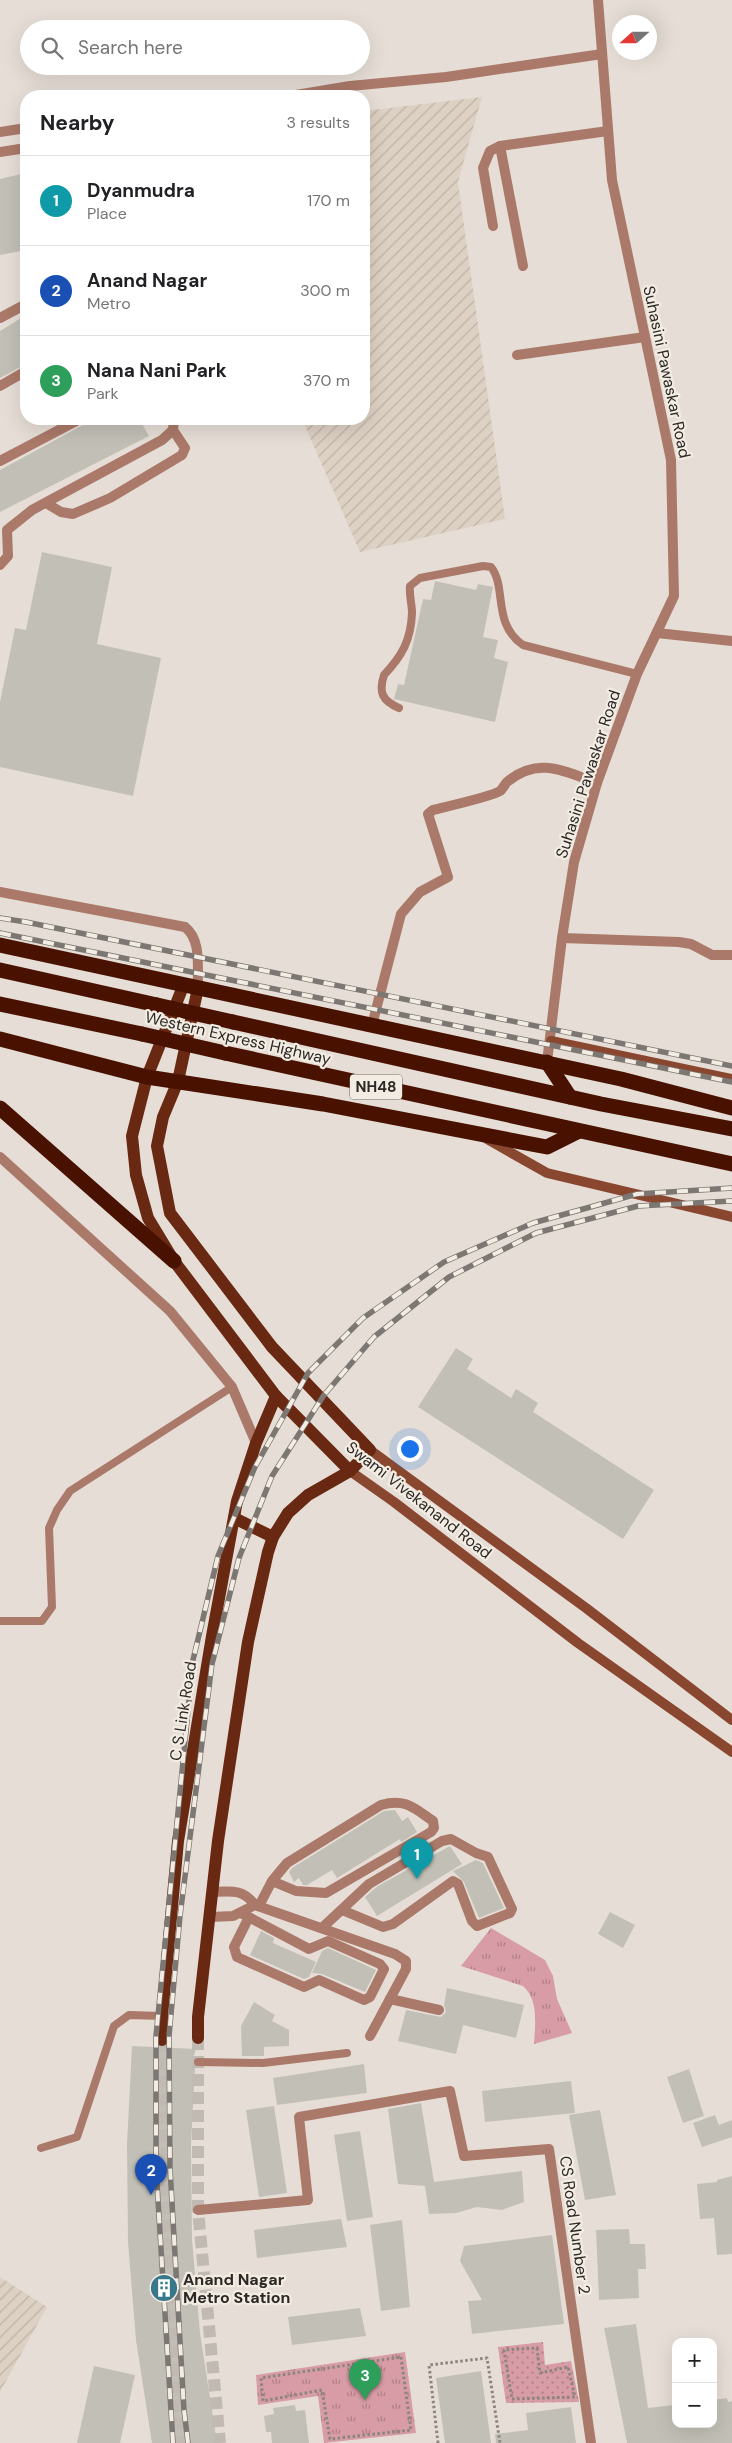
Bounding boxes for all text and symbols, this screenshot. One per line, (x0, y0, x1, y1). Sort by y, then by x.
north arrow (612, 15, 657, 60)
search box (20, 20, 370, 75)
icon: search (38, 34, 66, 62)
text: Search here (78, 35, 183, 60)
text: Nearby (40, 109, 114, 137)
text: 3 results (287, 112, 350, 133)
text: Dyanmudra (87, 178, 195, 203)
text: 1 (53, 190, 59, 211)
text: 170 m (307, 190, 350, 211)
text: Place (87, 203, 127, 224)
text: Anand Nagar (87, 268, 207, 293)
text: 2 (51, 280, 61, 301)
text: 300 m (300, 280, 350, 301)
street label: Suhasini Pawaskar Road (638, 284, 696, 460)
text: Metro (87, 293, 131, 314)
text: Nana Nani Park (87, 358, 227, 383)
text: 3 (51, 370, 61, 391)
text: 370 m (303, 370, 350, 391)
text: Park (87, 383, 119, 404)
street label: Suhasini Pawaskar Road (551, 687, 625, 861)
street label: Western Express Highway (143, 1006, 333, 1070)
road number: NH48 (350, 1074, 402, 1100)
your location (397, 1436, 423, 1462)
street label: Swami Vivekanand Road (342, 1437, 496, 1563)
street label: C S Link Road (165, 1660, 201, 1762)
pin: 1 (401, 1838, 433, 1879)
pin: 2 (135, 2154, 167, 2195)
street label: CS Road Number 2 (555, 2154, 595, 2296)
place label: Anand Nagar Metro Station (183, 2269, 290, 2308)
building icon: Anand Nagar Metro Station (149, 2273, 179, 2303)
map controls (672, 2338, 717, 2428)
button: + (672, 2338, 717, 2383)
pin: 3 (349, 2359, 381, 2400)
button: − (672, 2383, 717, 2428)

